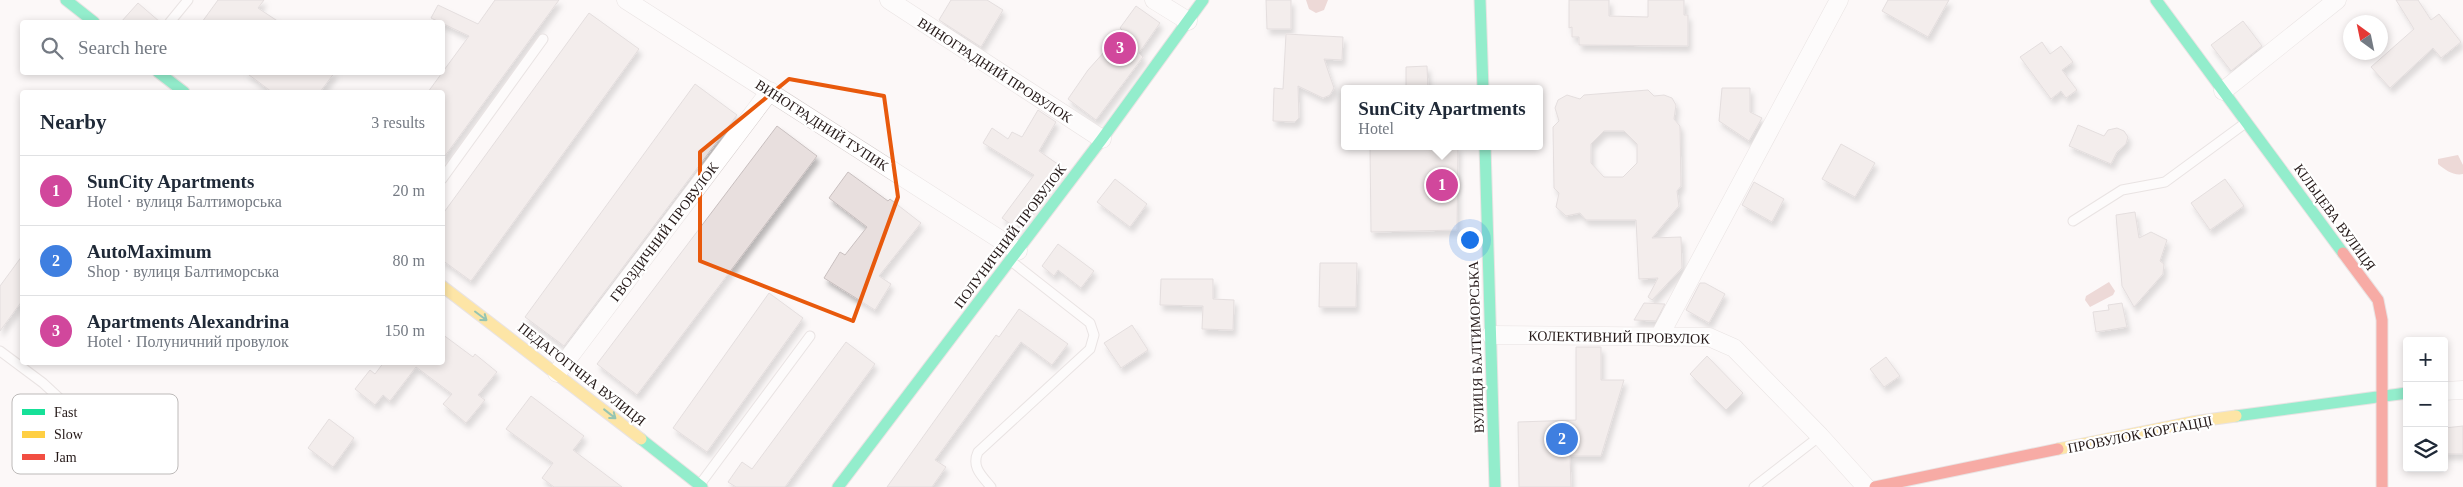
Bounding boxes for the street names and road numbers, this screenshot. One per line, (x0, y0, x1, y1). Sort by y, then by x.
street label: ВИНОГРАДНИЙ ПРОВУЛОК (915, 14, 1076, 126)
street label: ВИНОГРАДНИЙ ТУПИК (753, 76, 892, 174)
street label: ГВОЗДИЧНИЙ ПРОВУЛОК (606, 159, 722, 305)
street label: ПОЛУНИЧНИЙ ПРОВУЛОК (951, 160, 1070, 311)
street label: КІЛЬЦЕВА ВУЛИЦЯ (2291, 161, 2378, 273)
street label: ВУЛИЦЯ БАЛТИМОРСЬКА (1466, 260, 1487, 433)
street label: ПЕДАГОГІЧНА ВУЛИЦЯ (515, 320, 648, 429)
street label: КОЛЕКТИВНИЙ ПРОВУЛОК (1528, 327, 1710, 347)
street label: ПРОВУЛОК КОРТАЦЦІ (2066, 413, 2214, 456)

